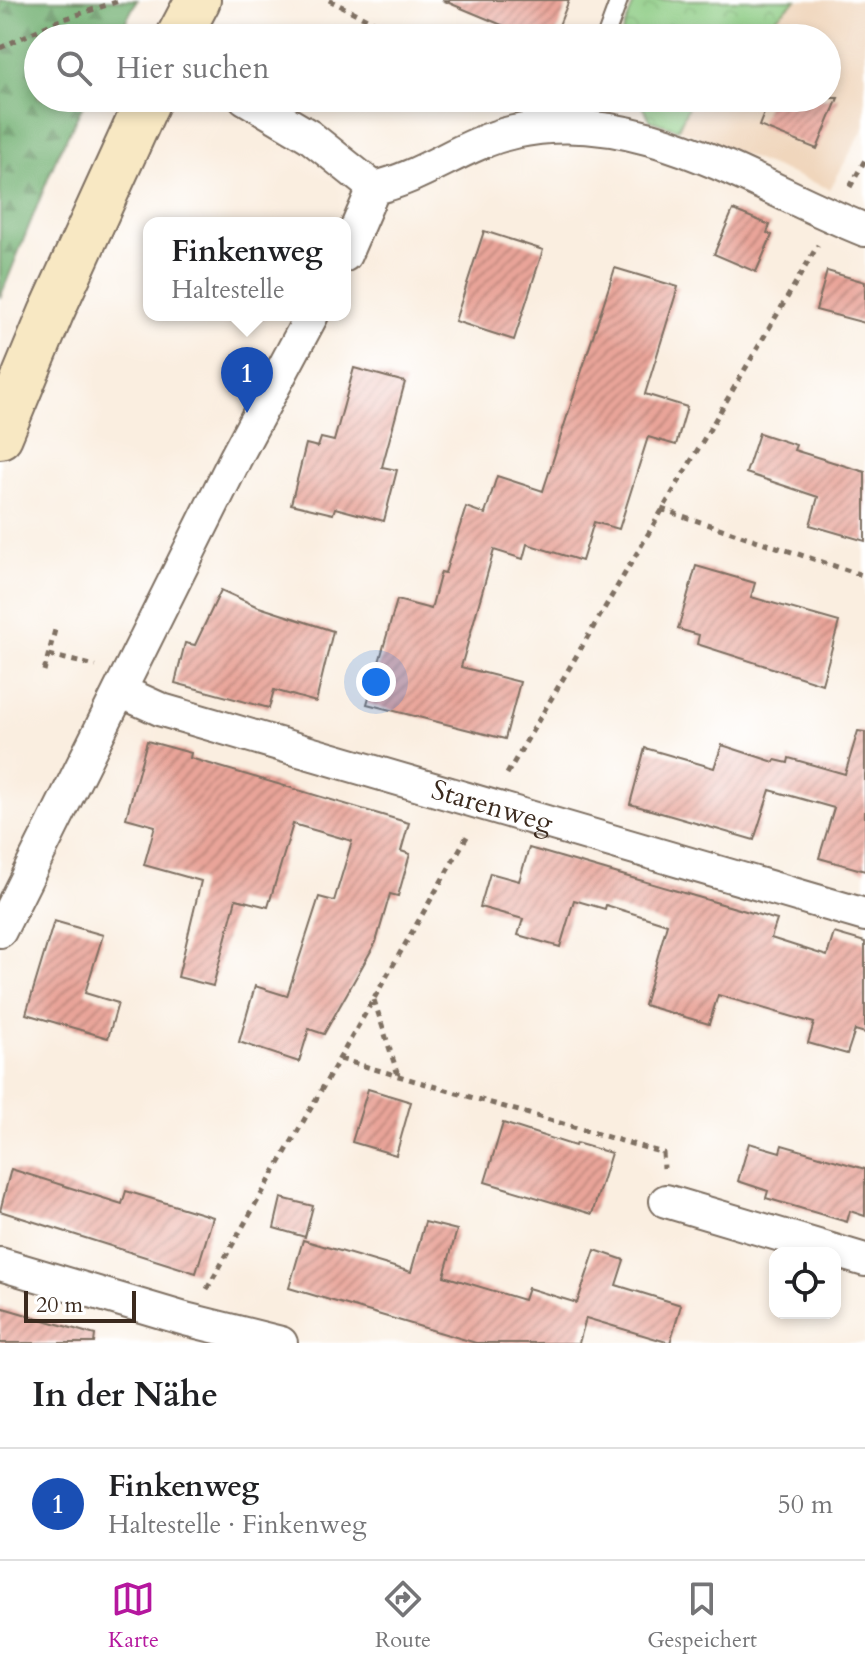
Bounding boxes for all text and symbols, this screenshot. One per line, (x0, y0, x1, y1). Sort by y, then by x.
search box (24, 24, 841, 112)
icon: search (52, 46, 96, 90)
text: Hier suchen (116, 48, 269, 89)
popup (143, 217, 351, 321)
text: Finkenweg (171, 231, 323, 272)
text: Haltestelle (171, 272, 285, 307)
pin: 1 (221, 347, 273, 413)
your location (356, 662, 396, 702)
street label: Starenweg (427, 771, 558, 842)
map controls (769, 1247, 841, 1319)
button: locate (769, 1247, 841, 1319)
scale bar (24, 1287, 136, 1323)
text: 20 m (36, 1290, 83, 1320)
text: In der Nähe (32, 1372, 218, 1418)
text: Finkenweg (108, 1466, 259, 1507)
text: 1 (51, 1487, 65, 1522)
text: 50 m (777, 1487, 833, 1522)
text: Haltestelle · Finkenweg (108, 1507, 367, 1542)
tab: Karte (108, 1577, 159, 1655)
tab: Route (375, 1577, 431, 1655)
tab: Gespeichert (647, 1577, 757, 1655)

